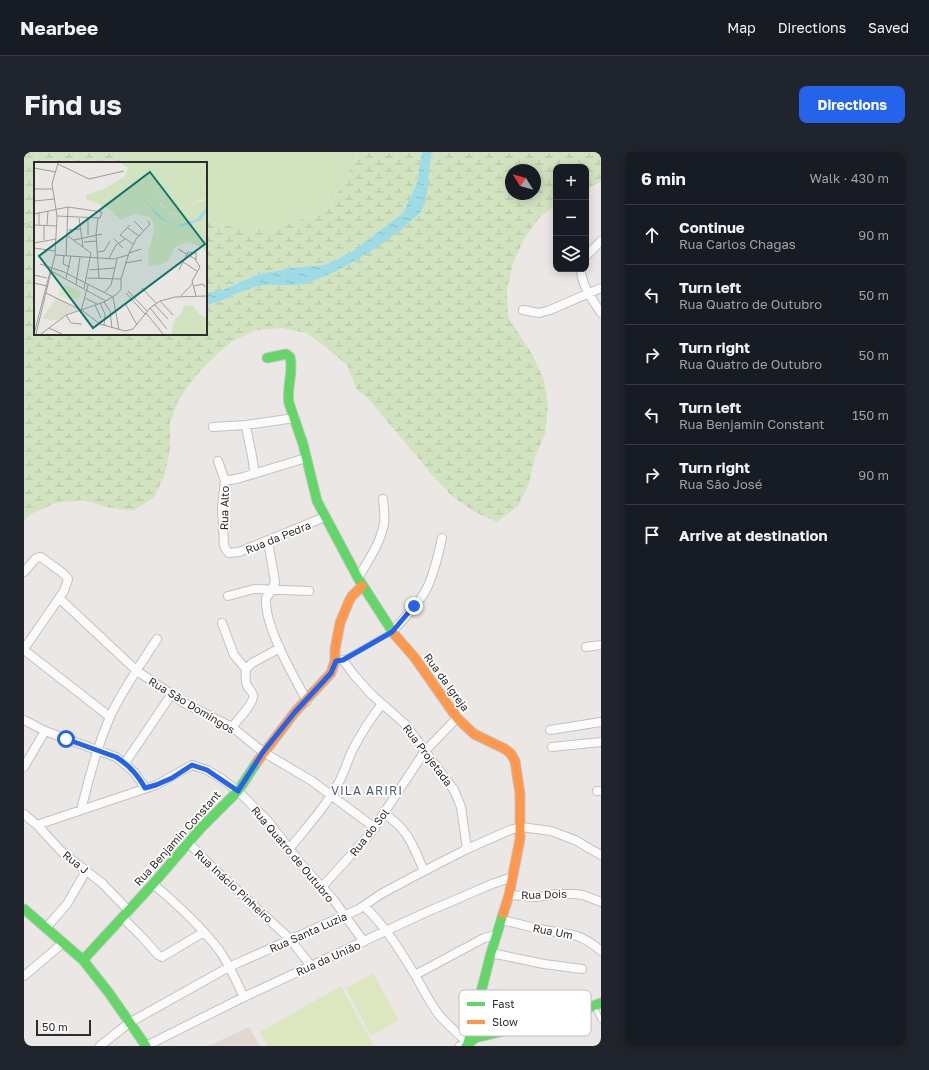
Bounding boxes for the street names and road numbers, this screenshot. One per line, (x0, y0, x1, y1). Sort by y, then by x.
street label: Rua Alto (217, 485, 231, 530)
street label: Rua da Pedra (243, 518, 313, 556)
street label: Rua da Igreja (422, 650, 472, 714)
street label: Rua São Domingos (146, 674, 238, 736)
street label: Rua Projetada (401, 722, 455, 788)
street label: Rua Benjamin Constant (131, 788, 223, 888)
street label: Rua Quatro de Outubro (249, 803, 337, 905)
street label: Rua do Sol (347, 805, 392, 858)
street label: Rua Inácio Pinheiro (192, 847, 276, 926)
street label: Rua J (61, 848, 91, 876)
street label: Rua Dois (521, 887, 567, 901)
street label: Rua Santa Luzia (267, 909, 349, 955)
street label: Rua Um (532, 921, 574, 941)
street label: Rua da União (294, 938, 363, 978)

